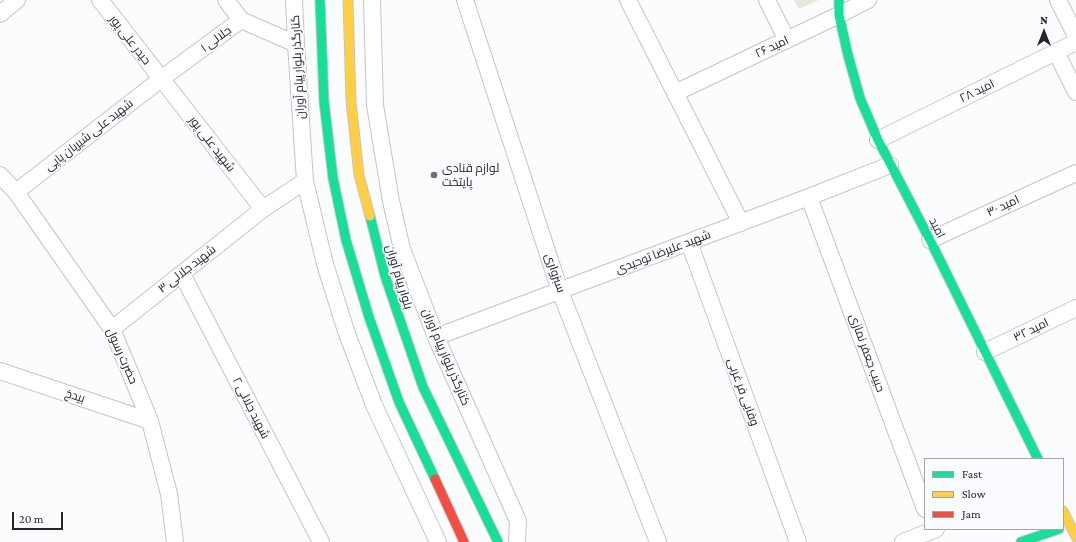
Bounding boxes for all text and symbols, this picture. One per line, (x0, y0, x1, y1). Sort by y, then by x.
street label: حیدر علی پور (106, 12, 154, 68)
north arrow (1024, 12, 1064, 52)
text: N (1040, 14, 1048, 26)
street label: کنارگذر بلوار پیام آوران (288, 15, 308, 119)
street label: جلالی ۱ (198, 23, 234, 55)
street label: امید ۲۶ (753, 33, 791, 61)
street label: امید ۲۸ (957, 76, 997, 106)
street label: شهید علی شیریان پاپی (42, 96, 136, 174)
street label: شهید علی پور (186, 113, 238, 175)
place label: لوازم قنادی پایتخت (442, 161, 499, 189)
marker: لوازم قنادی پایتخت (429, 170, 439, 180)
street label: امید ۳۰ (984, 192, 1022, 220)
street label: امید (926, 215, 948, 241)
street label: شهید علیرضا توحیدی (613, 227, 713, 277)
street label: شهید جلالی ۳ (155, 242, 219, 296)
street label: بلوار پیام آوران (382, 243, 416, 311)
street label: سبزواری (542, 251, 568, 295)
street label: کنارگذر بلوار پیام آوران (419, 306, 473, 408)
street label: حبیب جعفر نمازی (846, 312, 888, 394)
street label: امید ۳۲ (1011, 315, 1051, 345)
street label: حضرت رسول (103, 326, 141, 386)
street label: وفایی فر غربی (724, 356, 762, 428)
street label: شهید جلالی ۲ (229, 375, 273, 441)
street label: بیدخ (63, 386, 87, 406)
legend (924, 458, 1064, 530)
text: Fast (962, 467, 982, 481)
text: Slow (962, 487, 986, 501)
scale bar (14, 504, 65, 530)
text: Jam (962, 507, 981, 521)
text: 20 m (19, 512, 43, 526)

